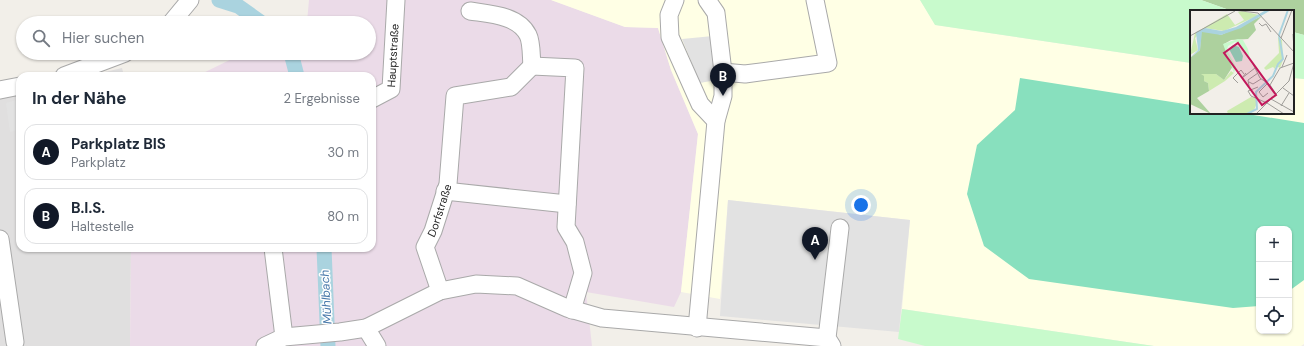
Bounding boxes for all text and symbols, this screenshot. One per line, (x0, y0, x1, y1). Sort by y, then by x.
inset map (1190, 10, 1294, 114)
search box (16, 16, 376, 60)
street label: Hauptstraße (384, 23, 402, 88)
icon: search (30, 27, 52, 49)
text: Hier suchen (62, 28, 144, 48)
pin: B (710, 63, 736, 96)
text: In der Nähe (32, 87, 127, 109)
text: 2 Ergebnisse (284, 90, 360, 107)
text: Parkplatz BIS (71, 134, 166, 154)
text: A (41, 144, 51, 161)
text: 30 m (327, 144, 359, 161)
text: Parkplatz (71, 154, 126, 171)
street label: Dorfstraße (424, 182, 455, 239)
your location (851, 195, 871, 215)
text: B.I.S. (71, 198, 105, 218)
text: B (42, 208, 50, 225)
text: 80 m (327, 208, 359, 225)
text: Haltestelle (71, 218, 134, 235)
map controls (1256, 226, 1292, 334)
button: + (1256, 226, 1292, 262)
pin: A (802, 227, 828, 260)
button: − (1256, 262, 1292, 298)
water label: Mühlbach (317, 269, 335, 325)
button: locate (1256, 298, 1292, 334)

